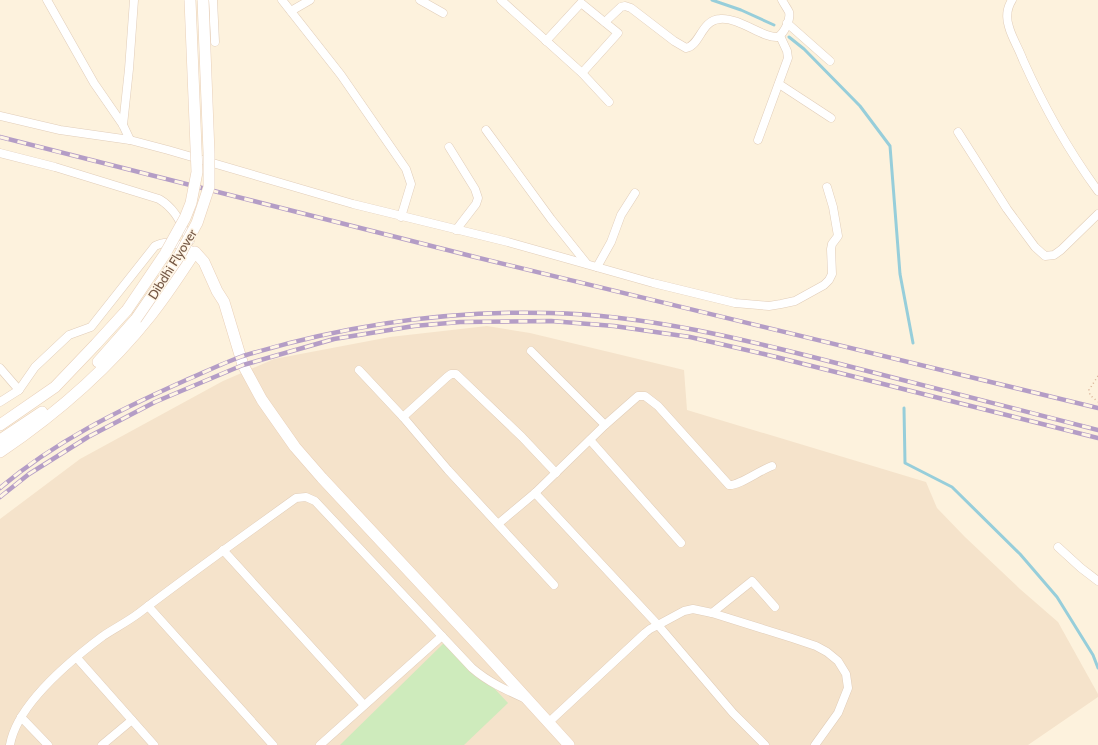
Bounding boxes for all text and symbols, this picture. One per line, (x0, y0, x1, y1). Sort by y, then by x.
street label: Dibdhi Flyover (144, 225, 200, 302)

